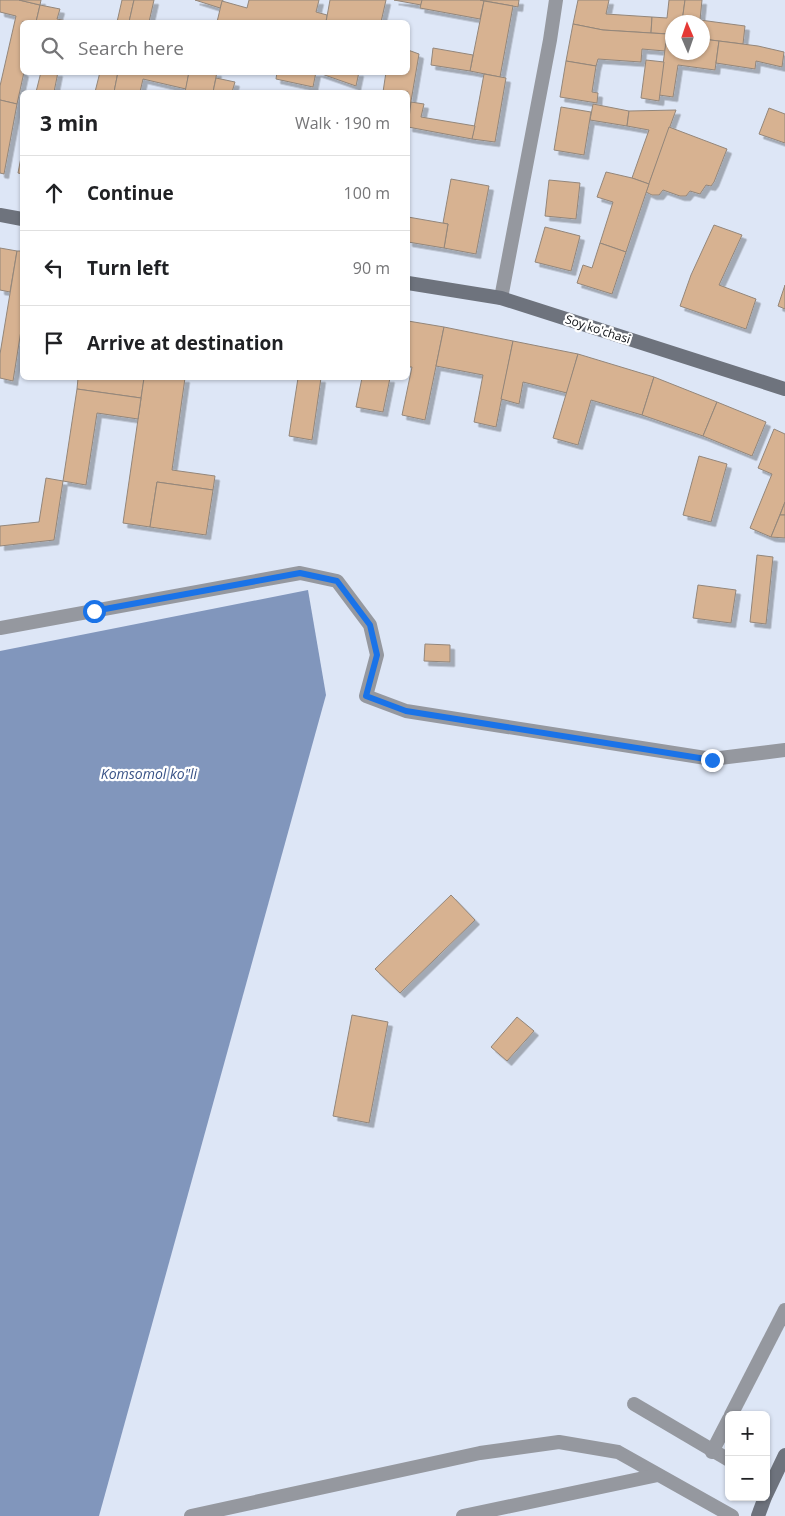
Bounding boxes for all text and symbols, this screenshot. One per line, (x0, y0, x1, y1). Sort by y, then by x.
north arrow (665, 15, 710, 60)
search box (20, 20, 410, 75)
icon: search (38, 34, 66, 62)
text: Search here (78, 35, 184, 61)
text: 3 min (40, 109, 98, 137)
text: Walk · 190 m (295, 112, 390, 134)
icon: ahead (40, 179, 68, 207)
text: Continue (87, 180, 174, 206)
text: 100 m (344, 182, 390, 204)
icon: left (40, 254, 68, 282)
text: Turn left (87, 255, 169, 281)
text: 90 m (353, 257, 390, 279)
street label: Soy ko'chasi (563, 310, 633, 348)
icon: arrive (40, 329, 68, 357)
text: Arrive at destination (87, 330, 284, 356)
route start (83, 600, 106, 623)
route end (701, 749, 724, 772)
water label: Komsomol ko"li (101, 764, 198, 783)
map controls (725, 1411, 770, 1501)
button: + (725, 1411, 770, 1456)
button: − (725, 1456, 770, 1501)

